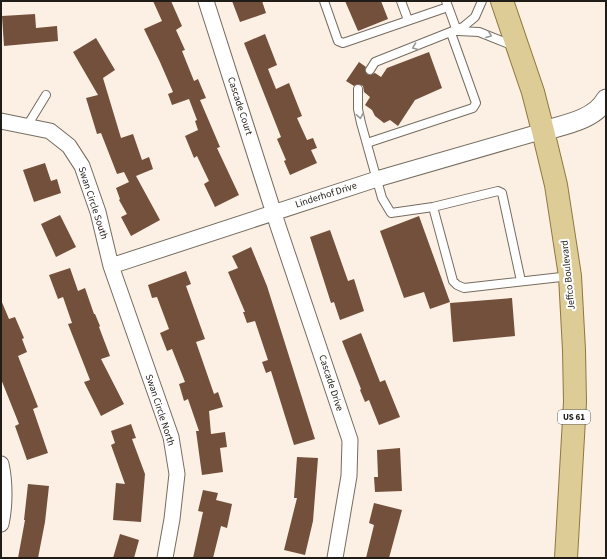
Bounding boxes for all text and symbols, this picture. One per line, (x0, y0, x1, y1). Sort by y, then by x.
one-way arrow (485, 31, 492, 39)
one-way arrow (411, 42, 418, 50)
street label: Cascade Court (224, 75, 256, 137)
one-way arrow (355, 113, 363, 119)
street label: Swan Circle South (75, 165, 111, 241)
street label: Linderhof Drive (293, 178, 359, 212)
street label: Jeffco Boulevard (557, 240, 579, 310)
street label: Cascade Drive (315, 353, 347, 413)
street label: Swan Circle North (142, 372, 178, 448)
road number: US 61 (558, 410, 590, 424)

